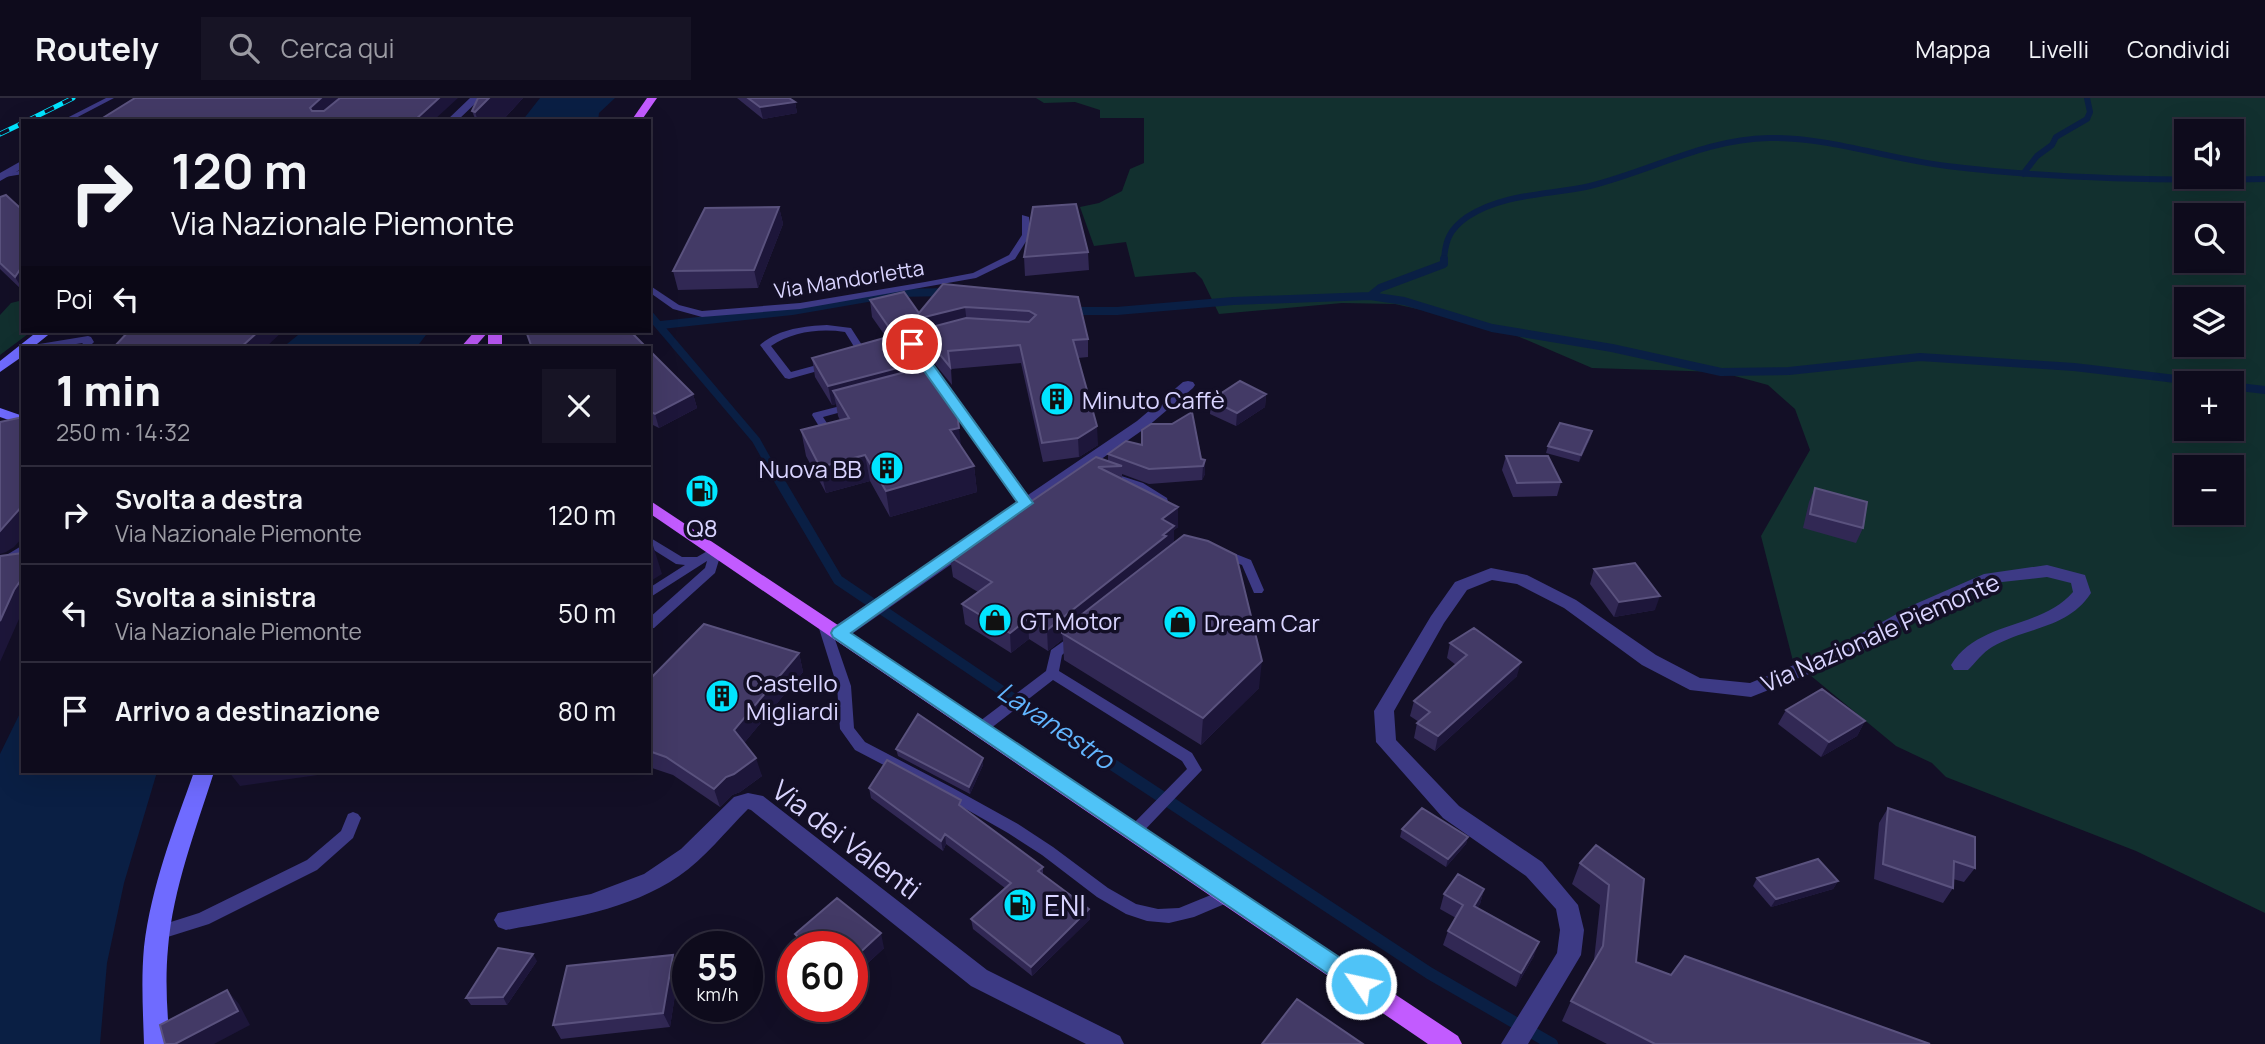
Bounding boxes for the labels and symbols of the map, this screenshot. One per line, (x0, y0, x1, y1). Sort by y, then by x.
street label: Via Mandorletta (772, 253, 926, 305)
pin (882, 314, 942, 374)
building icon: Minuto Caffè (1038, 380, 1076, 418)
place label: Minuto Caffè (1082, 383, 1225, 416)
building icon: Nuova BB (868, 449, 906, 487)
place label: Nuova BB (759, 452, 862, 485)
fuel station icon: Q8 (683, 472, 721, 510)
place label: Q8 (686, 511, 718, 544)
street label: Via Nazionale Piemonte (1756, 565, 2004, 699)
shop icon: GT Motor (976, 601, 1014, 639)
shop icon: Dream Car (1161, 603, 1199, 641)
place label: GT Motor (1020, 604, 1122, 637)
place label: Dream Car (1204, 606, 1320, 639)
place label: Castello Migliardi (746, 666, 839, 727)
water label: Lavanestro (991, 673, 1123, 778)
building icon: Castello Migliardi (703, 677, 741, 715)
street label: Via dei Valenti (765, 771, 929, 907)
fuel station icon: ENI (1001, 886, 1039, 924)
place label: ENI (1044, 886, 1086, 924)
speed limit sign: 60 (777, 931, 868, 1022)
position arrow (1324, 947, 1398, 1021)

